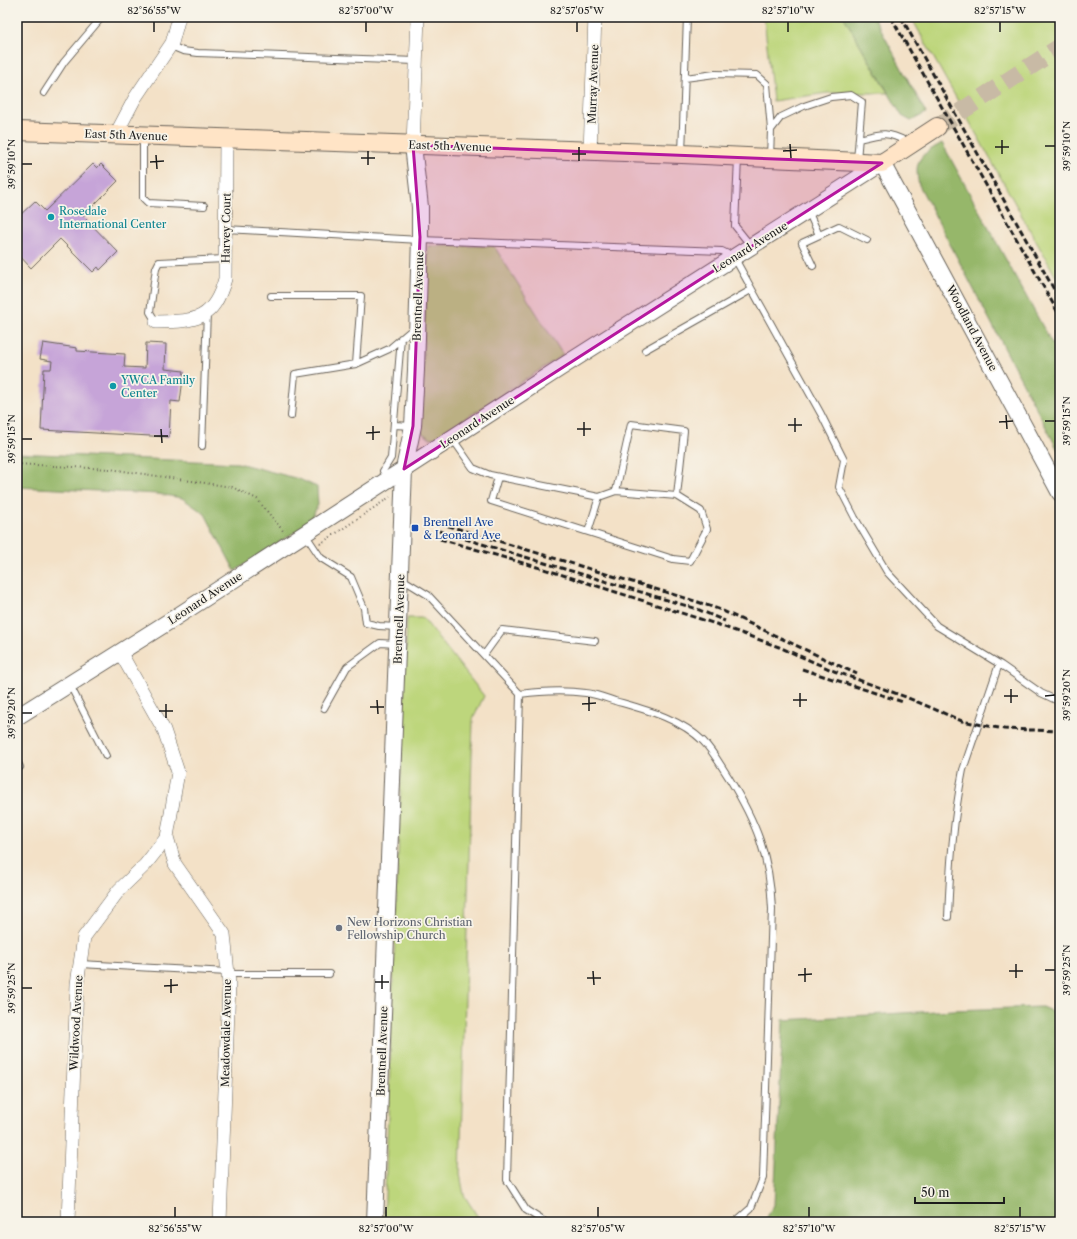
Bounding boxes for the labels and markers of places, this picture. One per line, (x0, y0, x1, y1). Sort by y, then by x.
place label: Rosedale International Center (59, 204, 167, 231)
marker: Rosedale International Center (46, 212, 56, 222)
place label: YWCA Family Center (120, 373, 196, 400)
marker: YWCA Family Center (108, 381, 118, 391)
place label: Brentnell Ave & Leonard Ave (423, 515, 501, 542)
marker: Brentnell Ave & Leonard Ave (410, 523, 420, 533)
place label: New Horizons Christian Fellowship Church (347, 915, 473, 942)
marker: New Horizons Christian Fellowship Church (334, 923, 344, 933)

